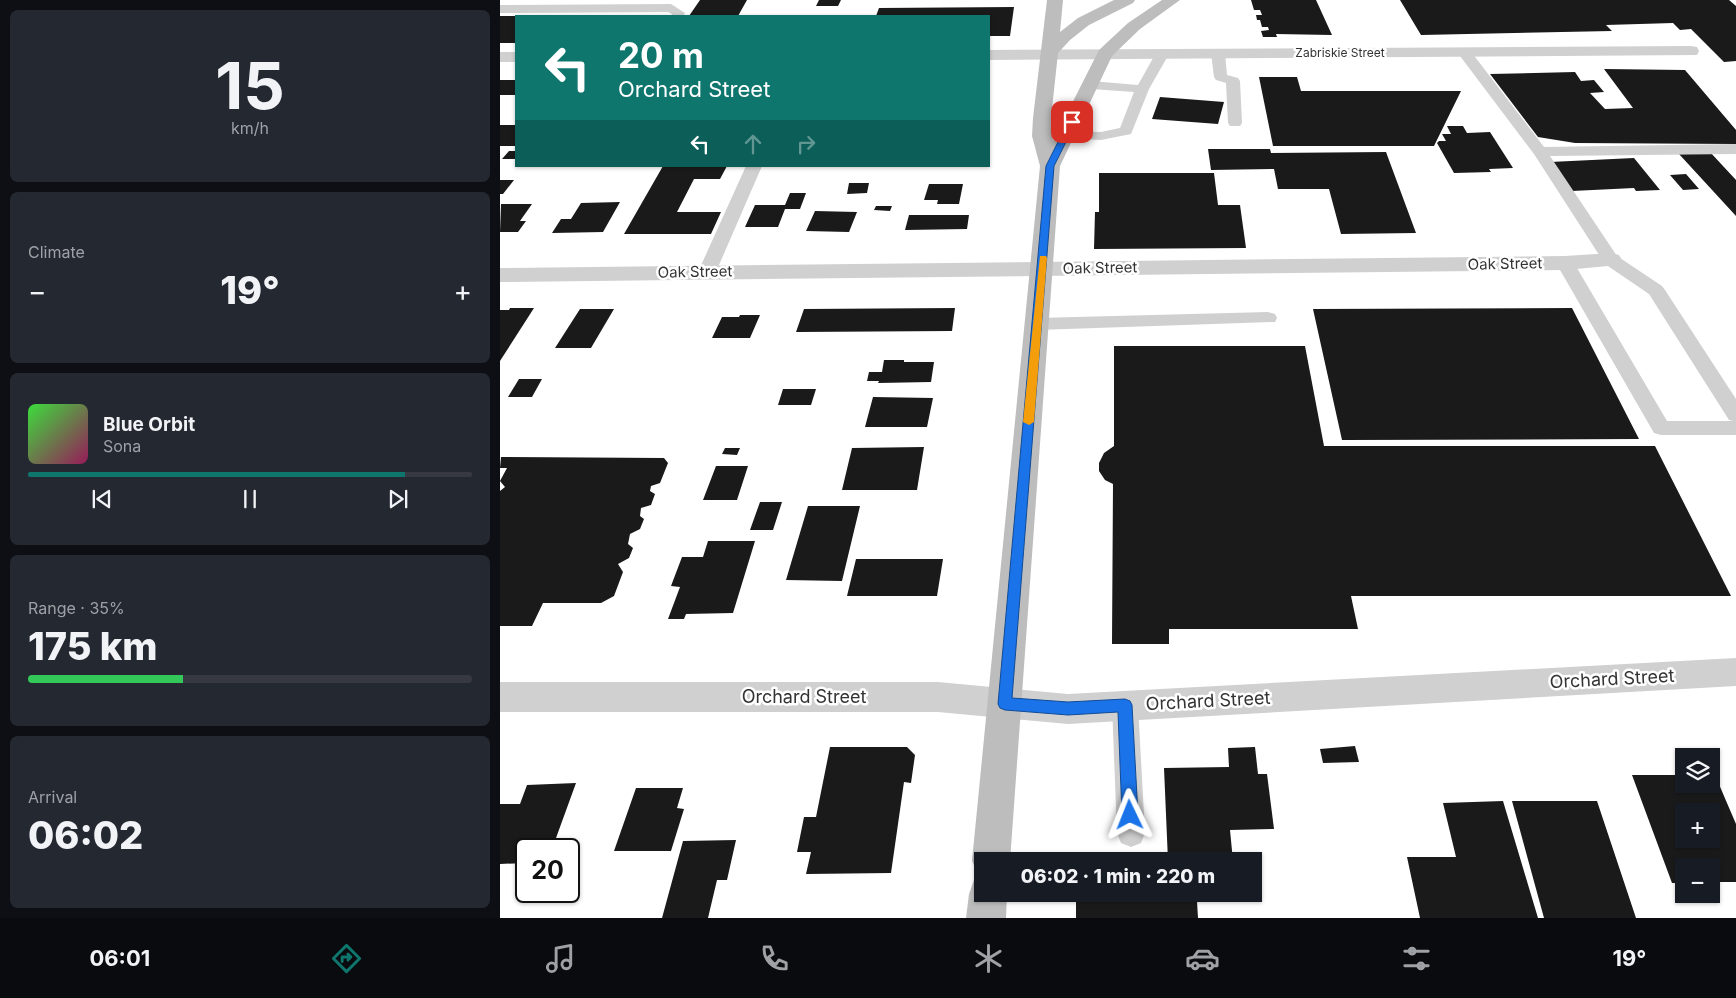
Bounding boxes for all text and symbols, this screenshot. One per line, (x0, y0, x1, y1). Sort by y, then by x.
text: 20 m (618, 34, 704, 76)
icon: left (535, 35, 600, 100)
street label: Zabriskie Street (1295, 45, 1385, 60)
text: 15 (215, 46, 285, 125)
text: Orchard Street (618, 76, 770, 102)
pin (1051, 101, 1093, 143)
icon: arrive (1058, 108, 1086, 136)
text: km/h (231, 118, 269, 138)
icon: left (686, 130, 714, 158)
icon: ahead (739, 130, 767, 158)
icon: right (792, 130, 820, 158)
text: Climate (28, 242, 85, 262)
street label: Oak Street (1467, 253, 1543, 274)
street label: Oak Street (1062, 257, 1138, 278)
street label: Oak Street (657, 261, 733, 282)
text: 19° (220, 267, 280, 313)
text: − (28, 274, 47, 308)
text: + (453, 274, 472, 308)
text: Blue Orbit (103, 413, 195, 436)
text: Sona (103, 436, 141, 456)
icon: previous (88, 485, 116, 513)
icon: pause (236, 485, 264, 513)
icon: next (384, 485, 412, 513)
text: Range · 35% (28, 598, 125, 618)
text: 175 km (28, 623, 158, 669)
street label: Orchard Street (1549, 665, 1675, 692)
street label: Orchard Street (742, 686, 866, 707)
street label: Orchard Street (1145, 687, 1271, 714)
map controls (1675, 748, 1720, 903)
button: layers (1675, 748, 1720, 793)
text: Arrival (28, 787, 77, 807)
position arrow (1103, 788, 1155, 840)
button: + (1675, 803, 1720, 848)
text: 06:02 (28, 812, 143, 858)
speed limit sign: 20 (515, 838, 580, 903)
button: − (1675, 858, 1720, 903)
text: 06:02 · 1 min · 220 m (1021, 865, 1215, 888)
icon: directions (329, 941, 364, 976)
icon: music (543, 941, 578, 976)
icon: phone (757, 941, 792, 976)
icon: climate (971, 941, 1006, 976)
icon: car (1185, 941, 1220, 976)
icon: filters (1399, 941, 1434, 976)
text: 06:01 (89, 945, 150, 971)
text: 19° (1613, 945, 1646, 971)

